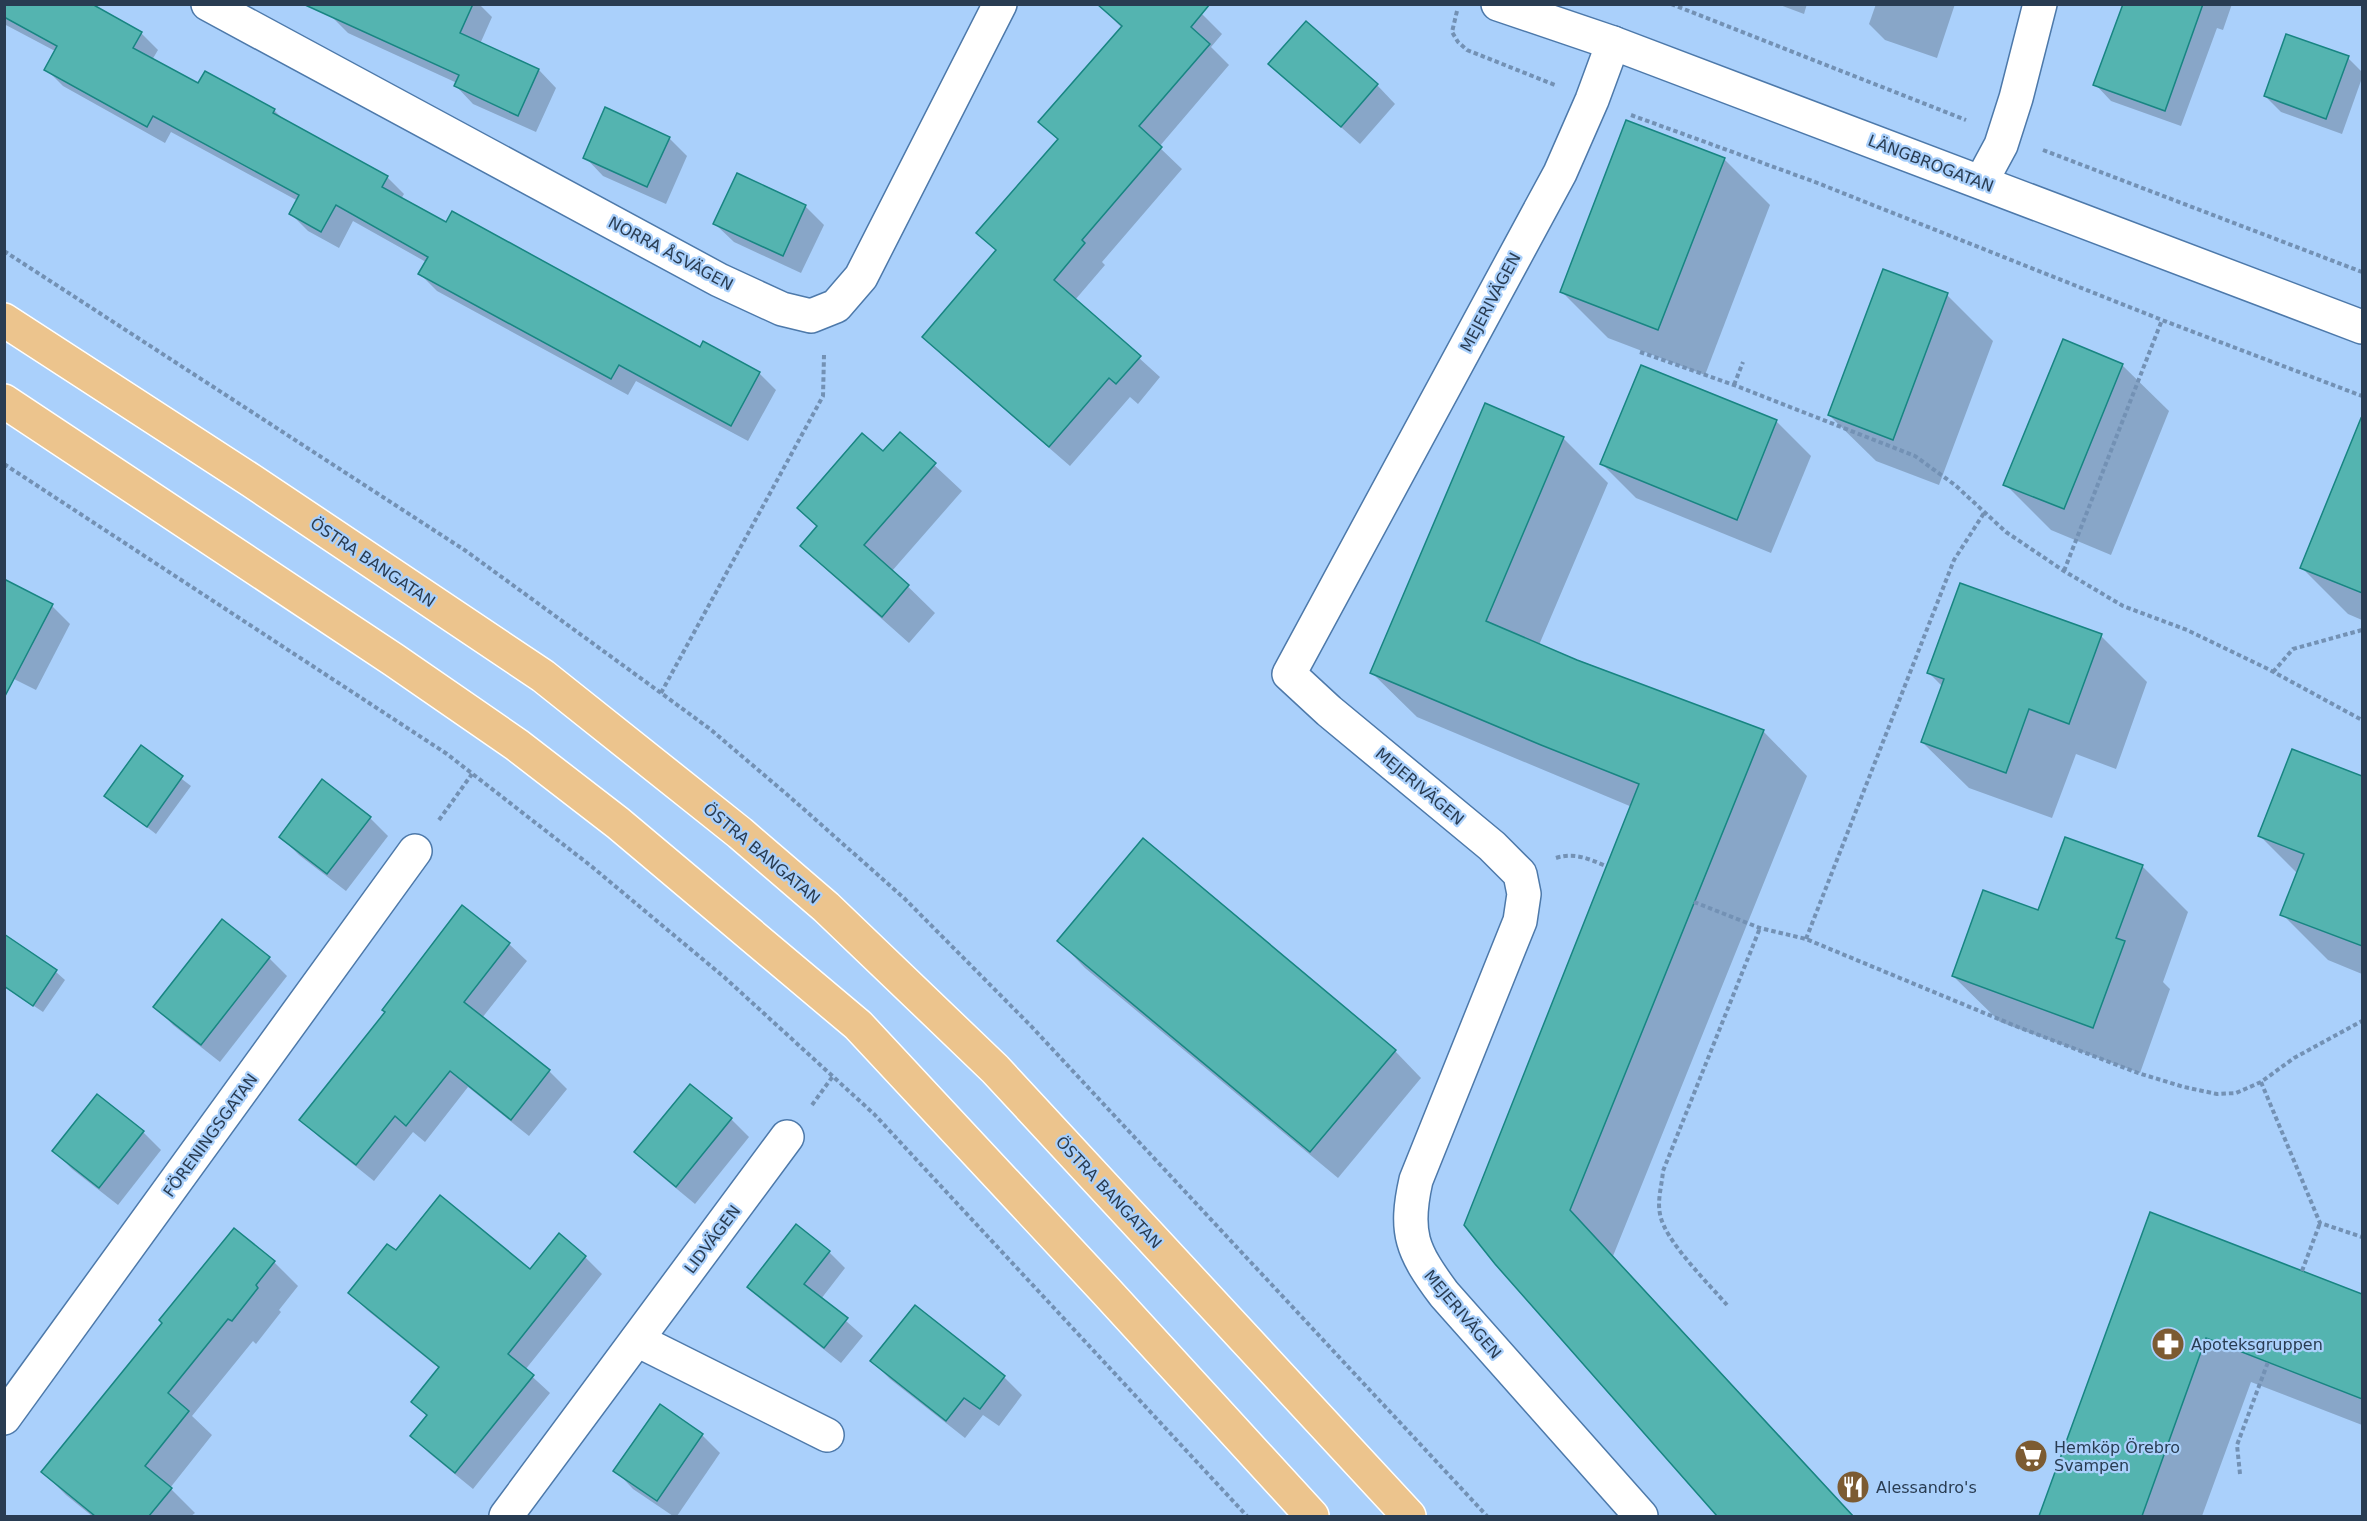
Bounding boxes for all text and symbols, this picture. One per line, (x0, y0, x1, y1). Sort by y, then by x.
street label: LÄNGBROGATAN (1865, 131, 1996, 196)
street label: NORRA ÅSVÄGEN (605, 213, 736, 294)
street label: MEJERIVÄGEN (1456, 249, 1525, 355)
street label: ÖSTRA BANGATAN (307, 514, 439, 611)
street label: MEJERIVÄGEN (1372, 744, 1468, 829)
street label: ÖSTRA BANGATAN (699, 799, 824, 908)
street label: FÖRENINGSGATAN (159, 1070, 262, 1201)
street label: ÖSTRA BANGATAN (1052, 1132, 1166, 1252)
street label: LIDVÄGEN (681, 1201, 744, 1277)
street label: MEJERIVÄGEN (1420, 1266, 1505, 1362)
pharmacy icon: Apoteksgruppen (2150, 1326, 2186, 1362)
place label: Apoteksgruppen (2191, 1335, 2323, 1354)
supermarket icon: Hemköp Örebro Svampen (2013, 1438, 2049, 1474)
place label: Hemköp Örebro Svampen (2054, 1438, 2180, 1475)
restaurant icon: Alessandro's (1835, 1469, 1871, 1505)
place label: Alessandro's (1876, 1478, 1977, 1497)

